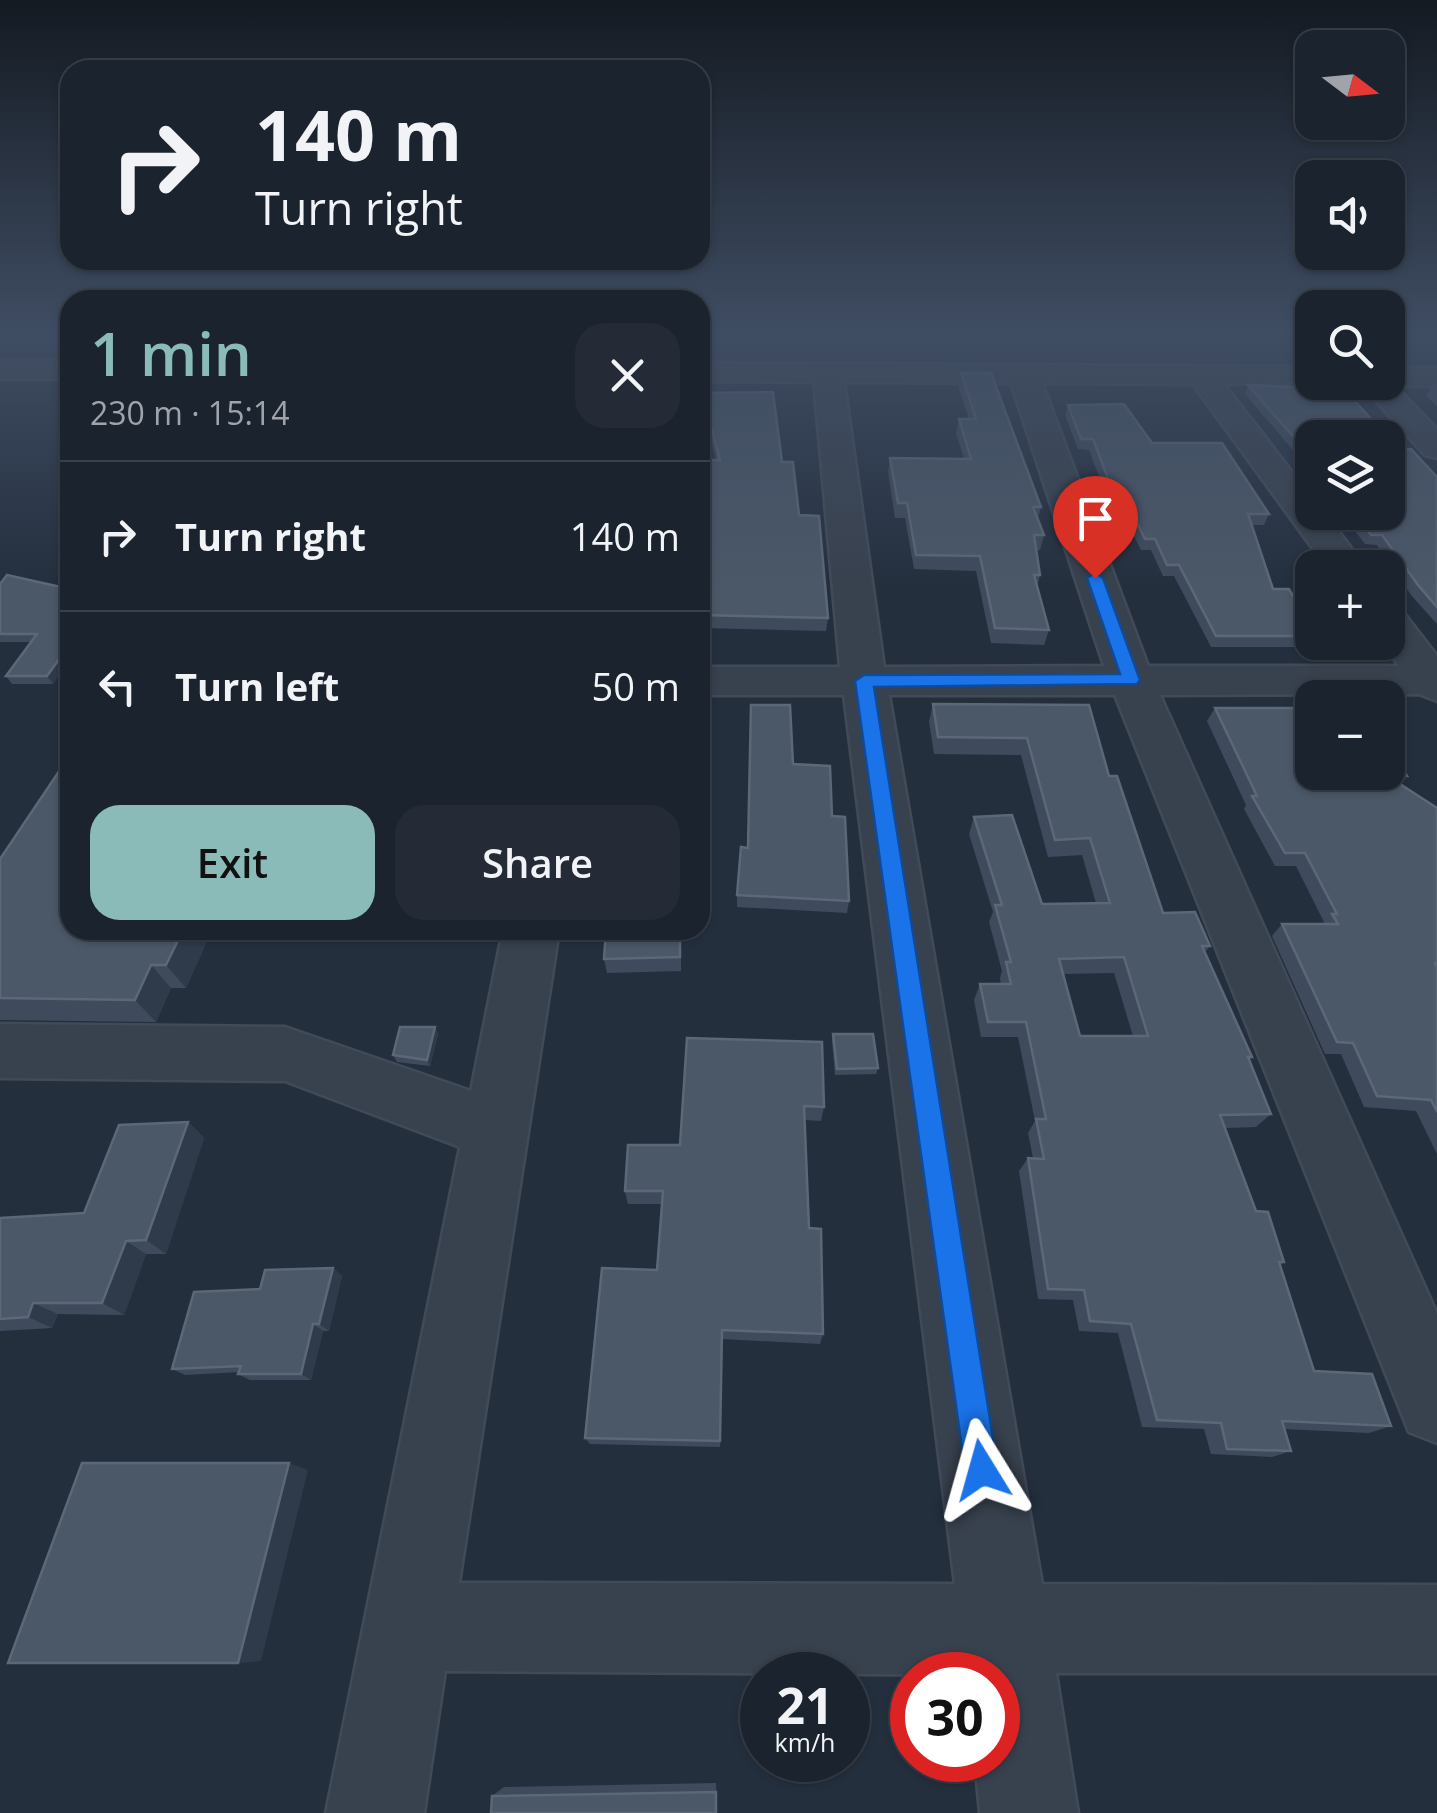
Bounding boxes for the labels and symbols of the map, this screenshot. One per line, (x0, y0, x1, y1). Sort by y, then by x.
north arrow (1295, 30, 1405, 140)
pin (1053, 476, 1138, 579)
position arrow (930, 1418, 1034, 1522)
speed limit sign: 30 (890, 1652, 1020, 1782)

